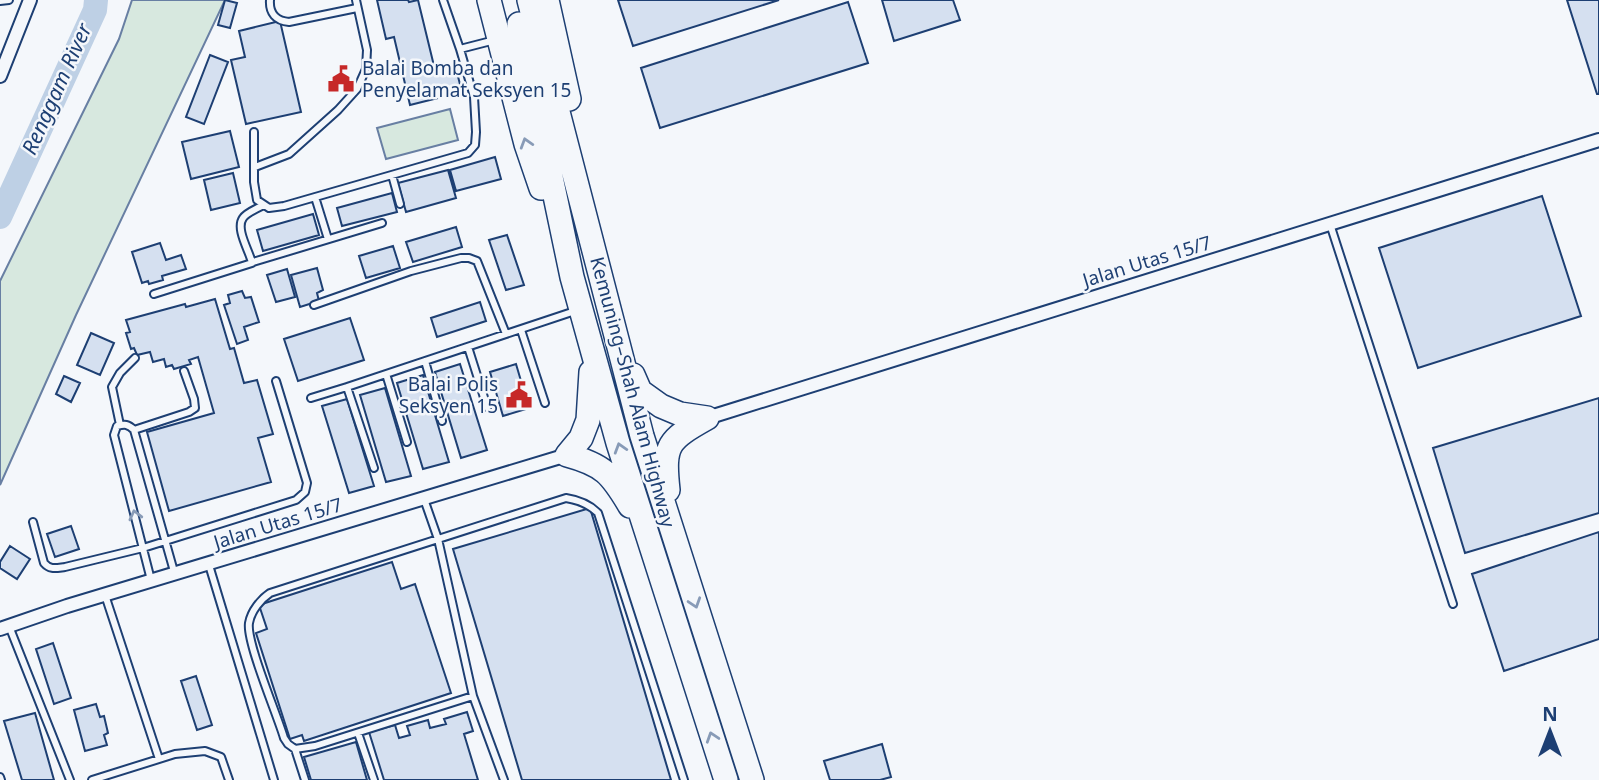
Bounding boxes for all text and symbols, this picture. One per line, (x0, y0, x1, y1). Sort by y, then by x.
water label: Renggam River (15, 17, 98, 159)
place label: Balai Bomba dan Penyelamat Seksyen 15 (362, 55, 571, 103)
public building icon: Balai Bomba dan Penyelamat Seksyen 15 (326, 64, 356, 94)
one-way arrow (519, 138, 534, 150)
street label: Jalan Utas 15/7 (1078, 229, 1214, 293)
street label: Kemuning–Shah Alam Highway (584, 254, 682, 530)
place label: Balai Polis Seksyen 15 (399, 371, 498, 419)
public building icon: Balai Polis Seksyen 15 (504, 380, 534, 410)
one-way arrow (614, 442, 628, 455)
street label: Jalan Utas 15/7 (209, 491, 345, 555)
one-way arrow (129, 510, 143, 522)
one-way arrow (686, 596, 701, 608)
north arrow (1515, 696, 1585, 766)
text: N (1542, 701, 1558, 727)
one-way arrow (706, 732, 720, 744)

